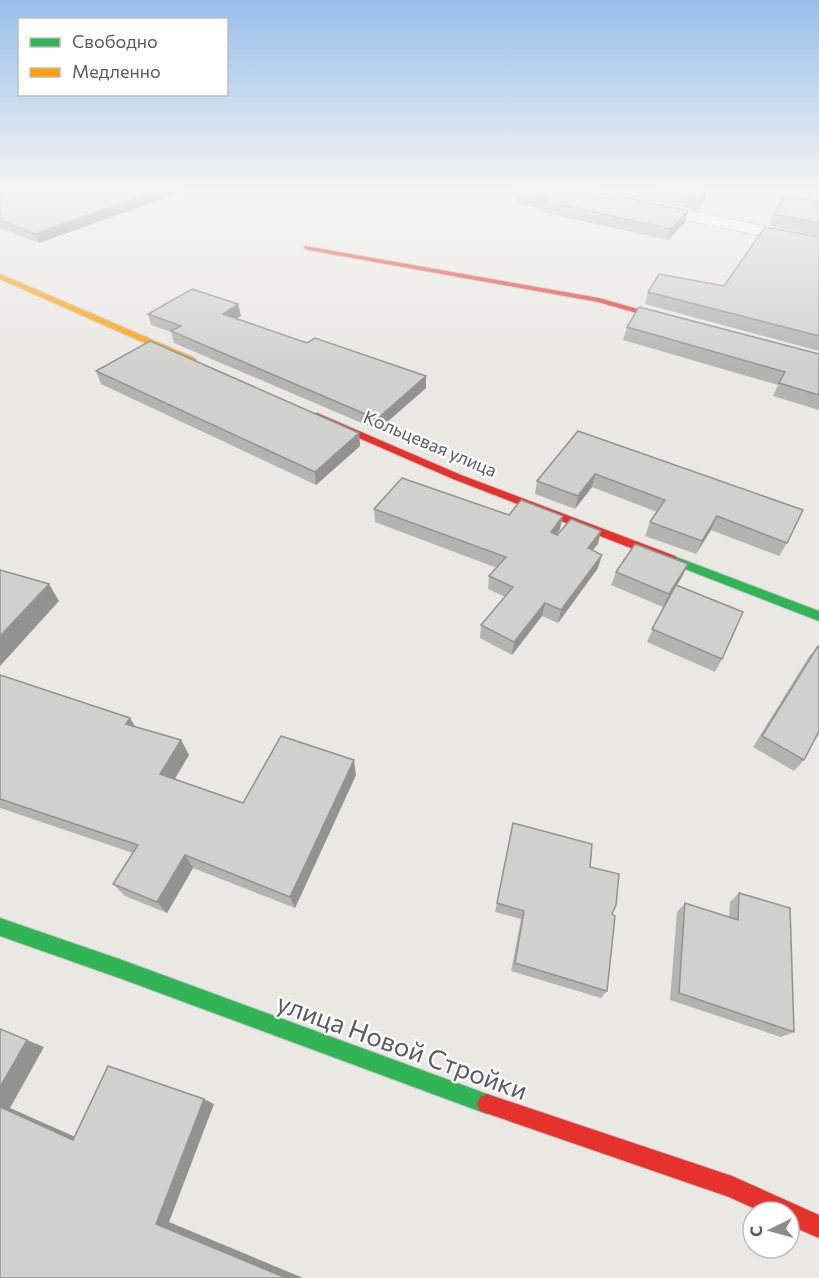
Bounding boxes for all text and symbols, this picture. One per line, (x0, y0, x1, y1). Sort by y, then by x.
legend (18, 18, 228, 96)
text: Свободно (72, 30, 158, 52)
text: Медленно (72, 60, 161, 82)
street label: Кольцевая улица (360, 405, 500, 481)
street label: улица Новой Стройки (273, 986, 532, 1105)
north arrow (741, 1200, 801, 1260)
text: С (746, 1225, 765, 1238)

